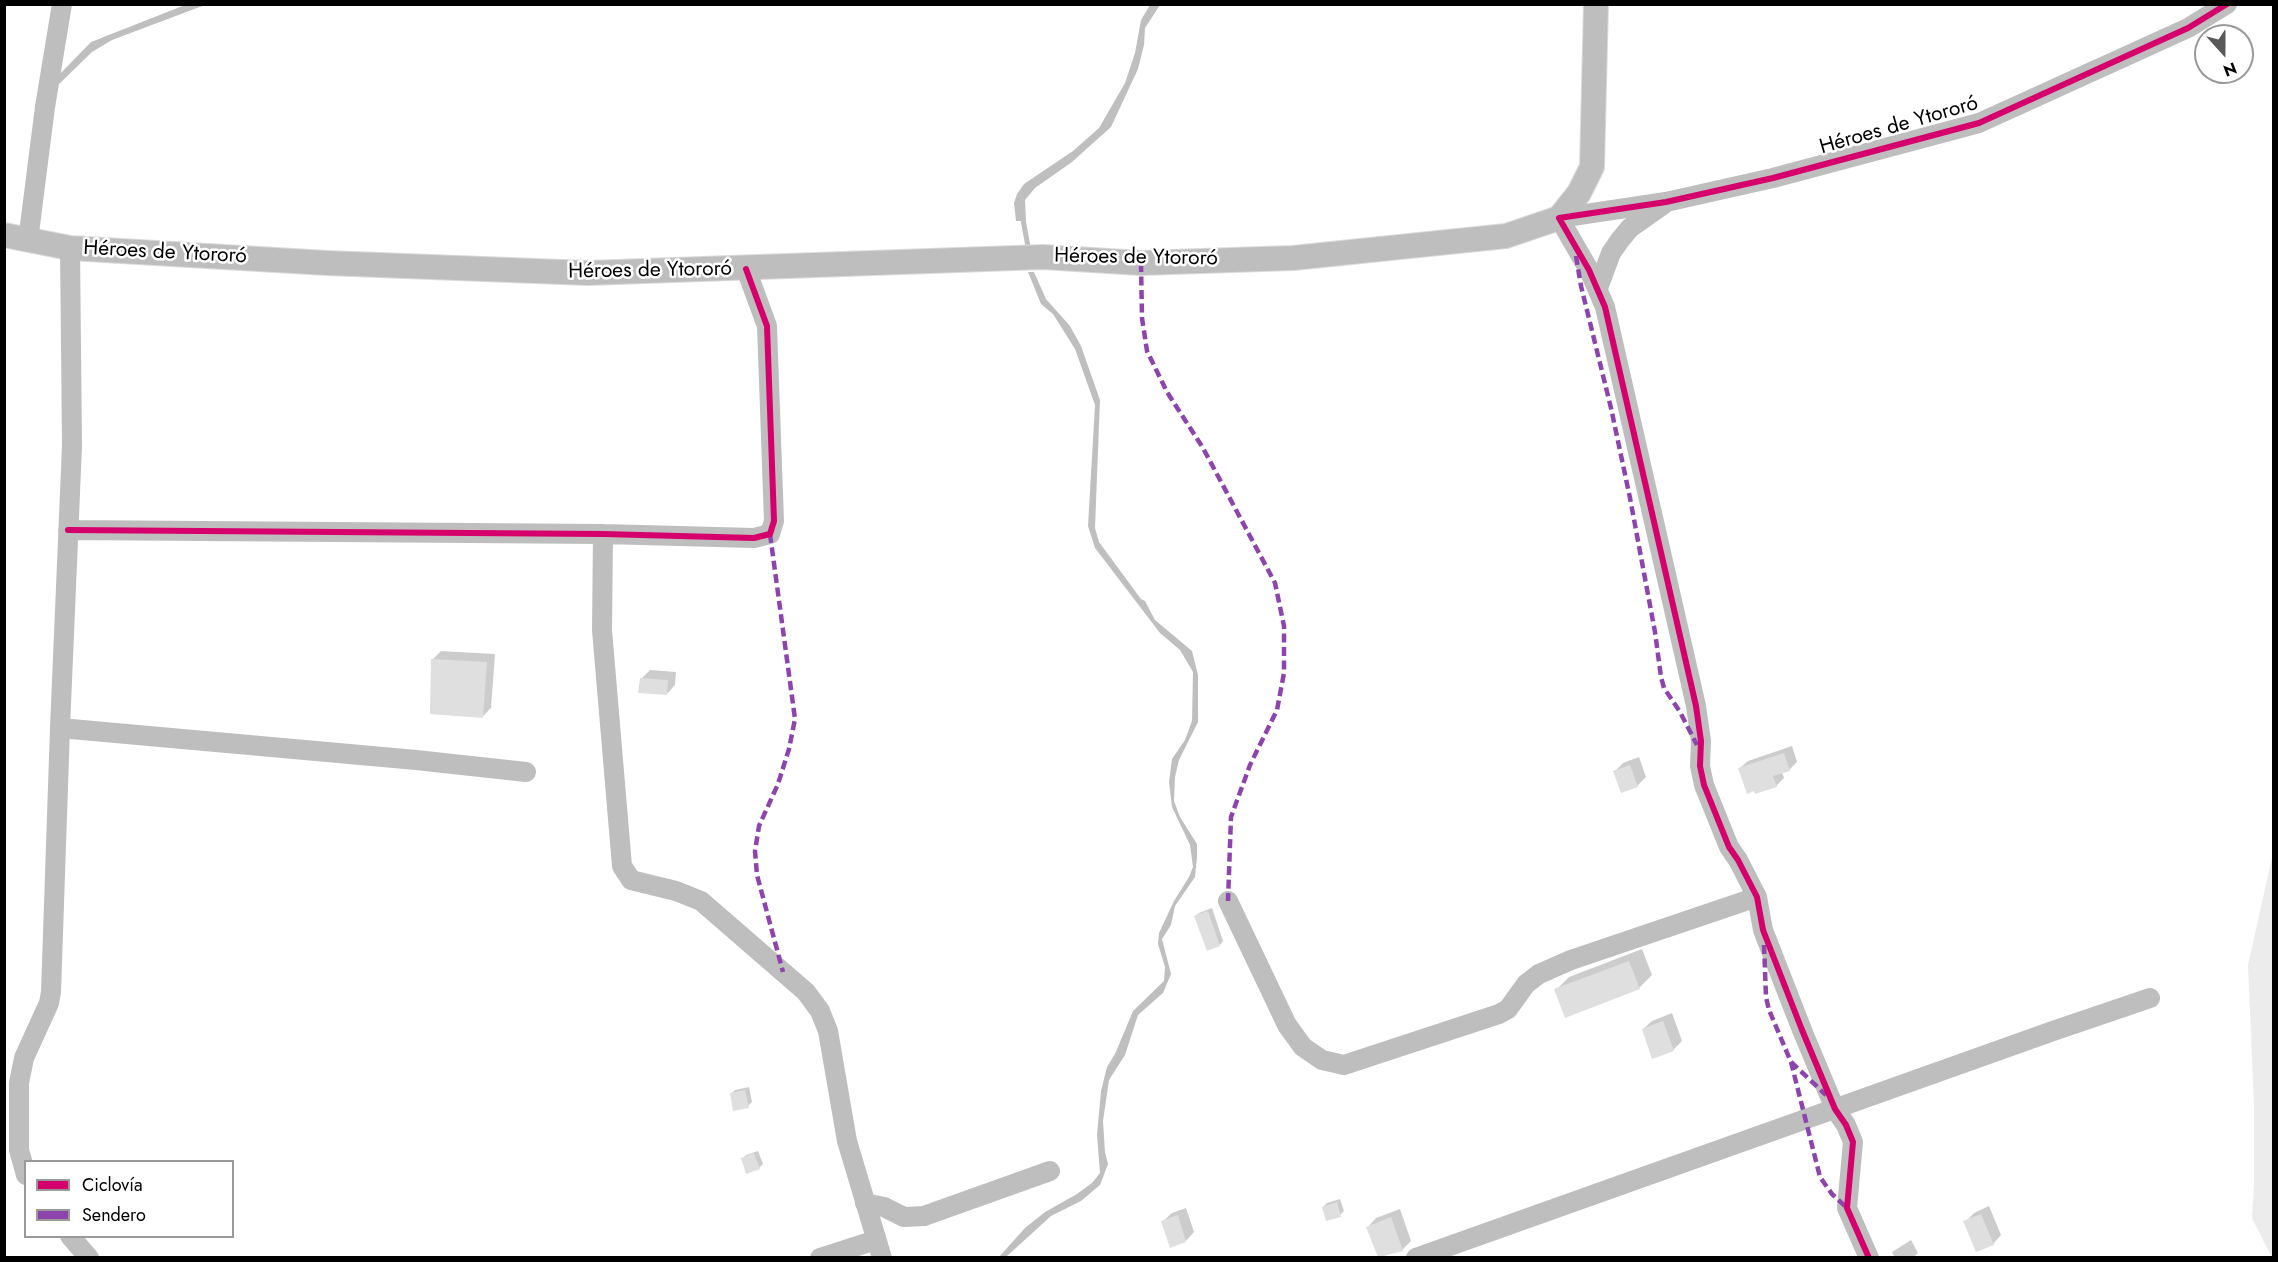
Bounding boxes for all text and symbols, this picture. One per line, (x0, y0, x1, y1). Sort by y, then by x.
north arrow (2194, 24, 2254, 84)
text: N (2220, 56, 2240, 82)
street label: Héroes de Ytororó (1817, 91, 1981, 161)
street label: Héroes de Ytororó (83, 236, 247, 270)
street label: Héroes de Ytororó (1054, 244, 1218, 272)
street label: Héroes de Ytororó (568, 257, 732, 285)
legend (24, 1160, 234, 1238)
text: Ciclovía (82, 1172, 143, 1198)
text: Sendero (82, 1202, 146, 1228)

